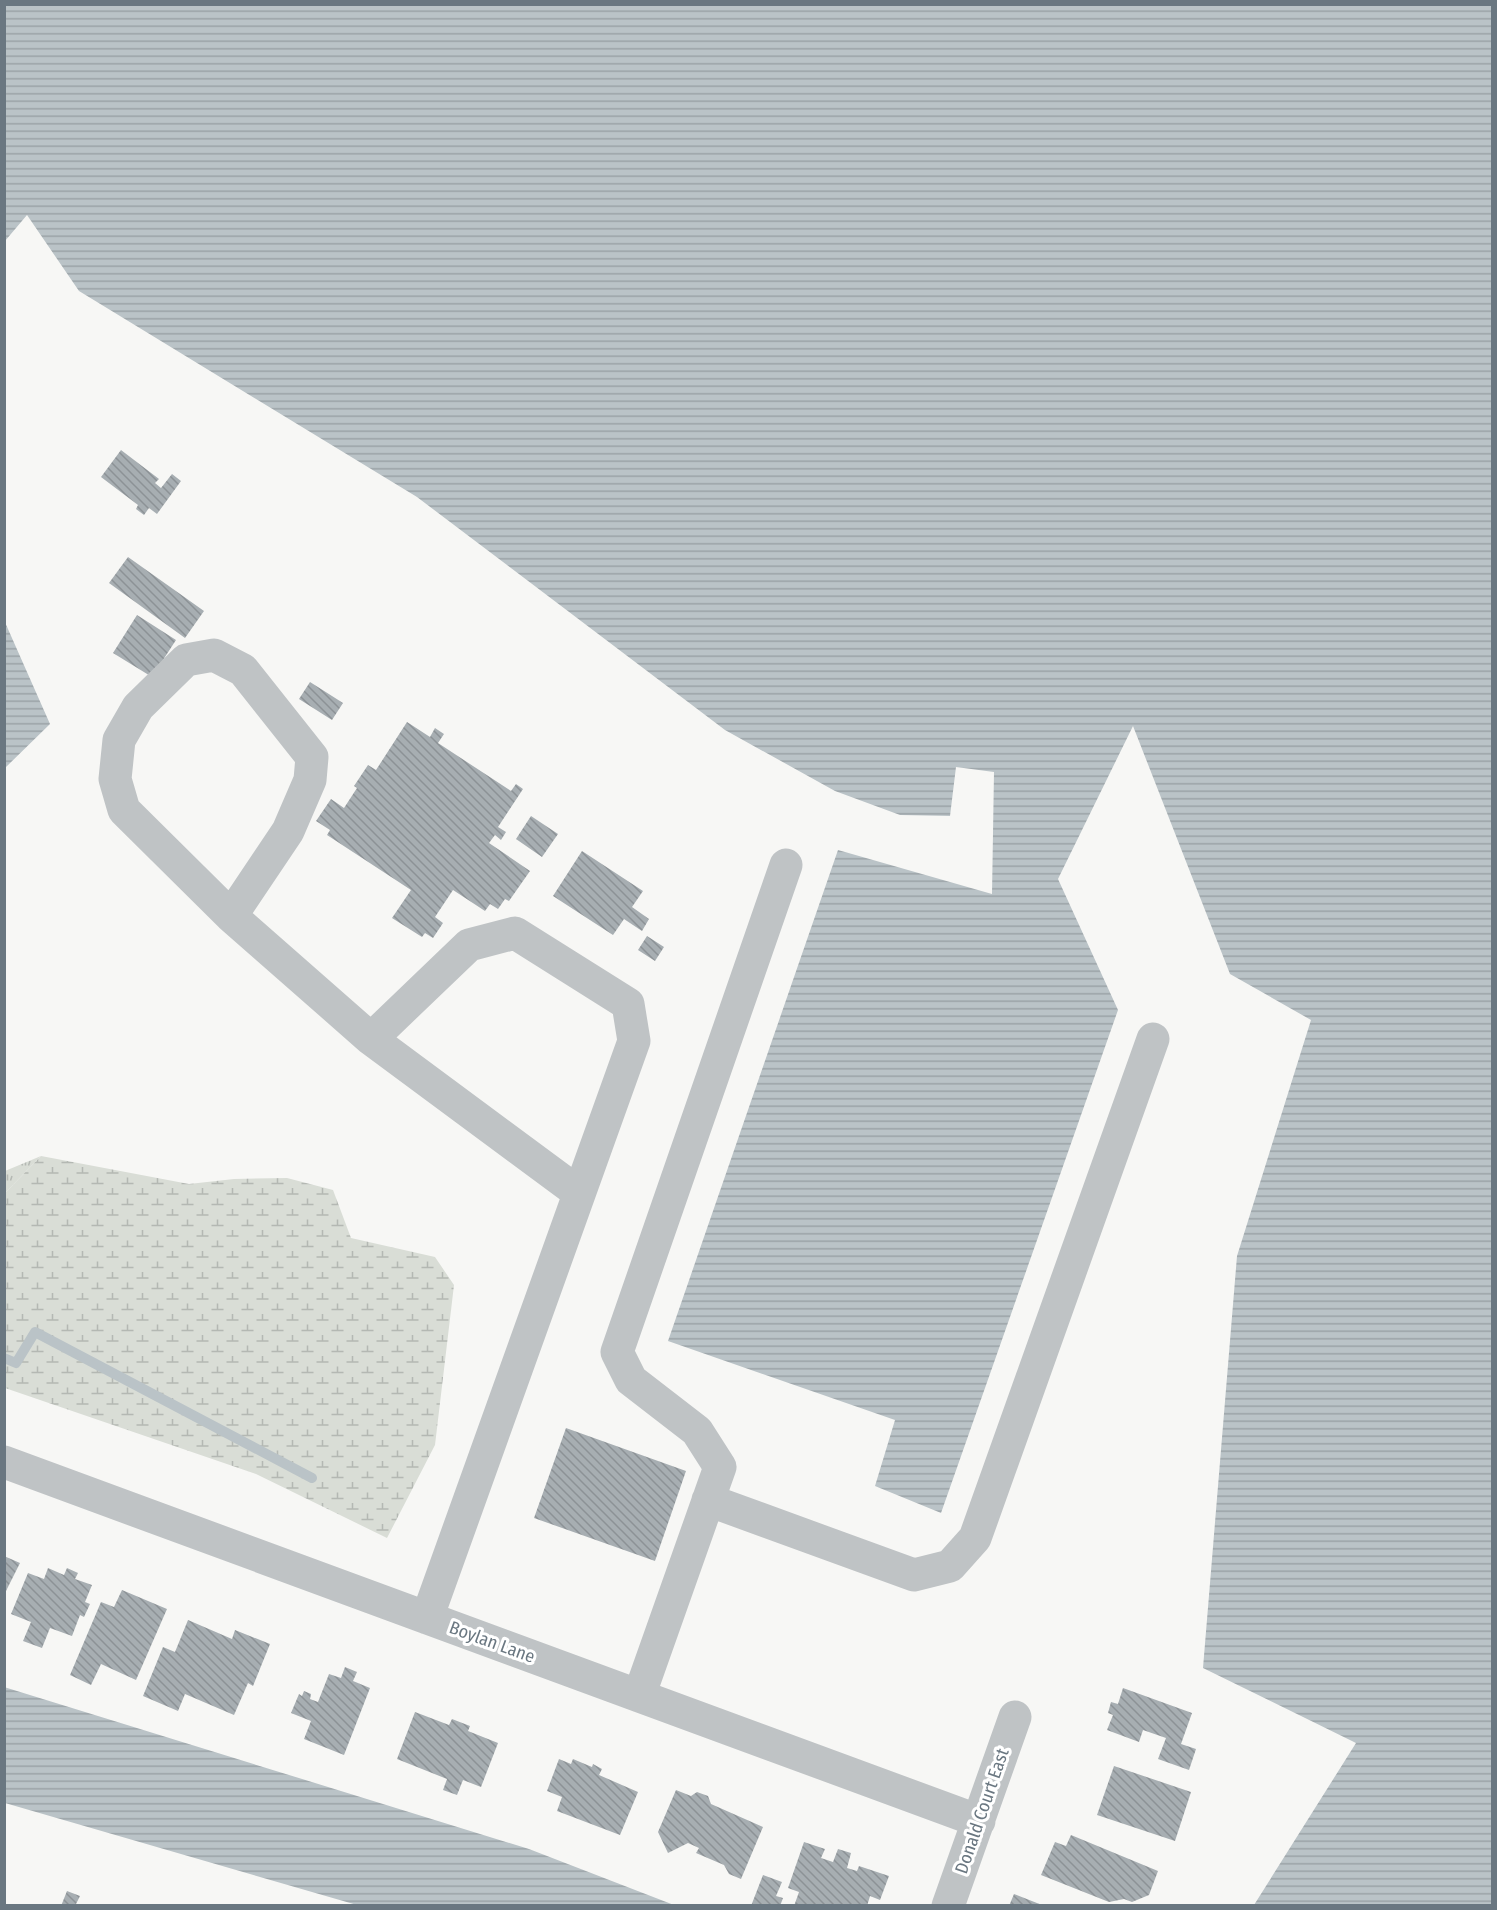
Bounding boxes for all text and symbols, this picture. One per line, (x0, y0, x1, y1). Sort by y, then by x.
street label: Boylan Lane (446, 1616, 538, 1668)
street label: Donald Court East (950, 1745, 1014, 1877)

